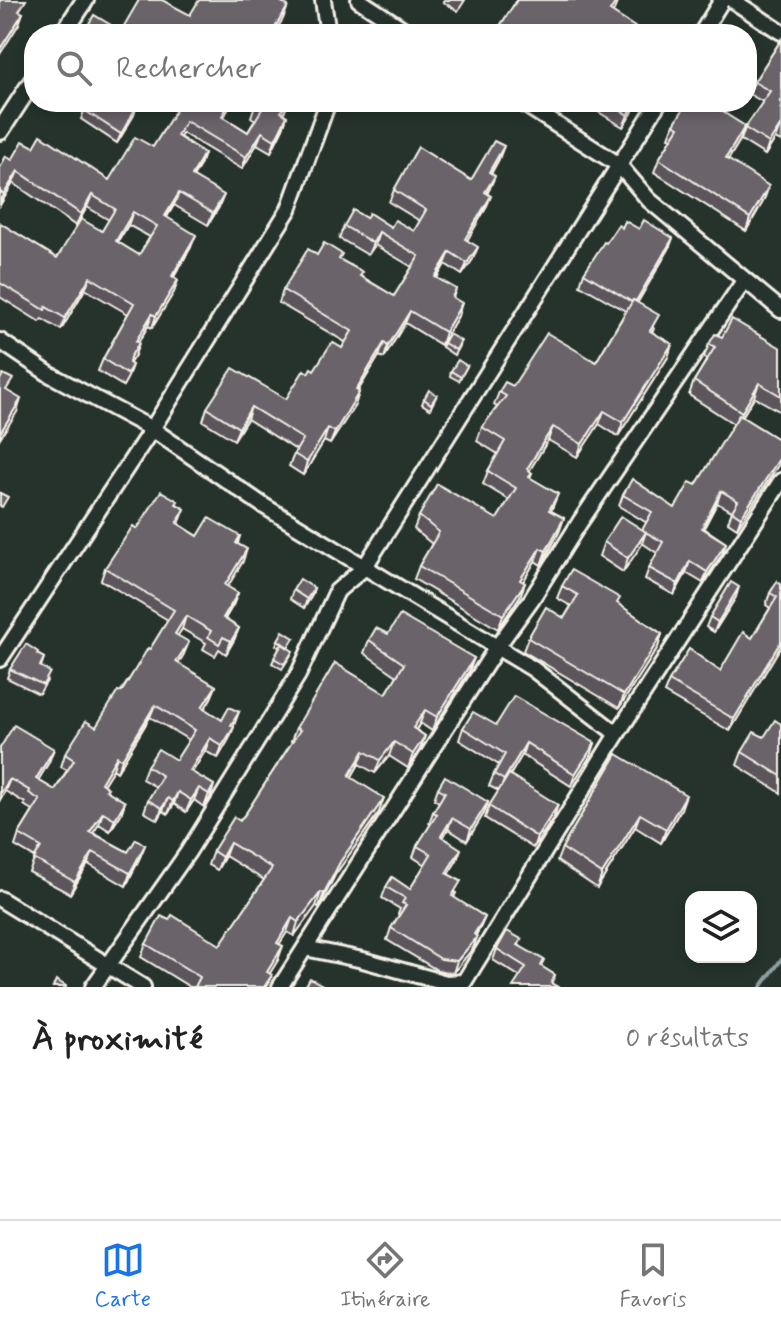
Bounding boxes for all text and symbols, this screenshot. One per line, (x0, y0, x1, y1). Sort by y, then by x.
search box (24, 24, 757, 112)
icon: search (52, 46, 96, 90)
text: Rechercher (116, 49, 262, 88)
map controls (685, 891, 757, 963)
button: layers (685, 891, 757, 963)
text: À proximité (32, 1017, 203, 1062)
text: 0 résultats (626, 1022, 749, 1056)
tab: Carte (95, 1238, 151, 1314)
tab: Itinéraire (340, 1238, 430, 1314)
tab: Favoris (620, 1238, 686, 1314)

